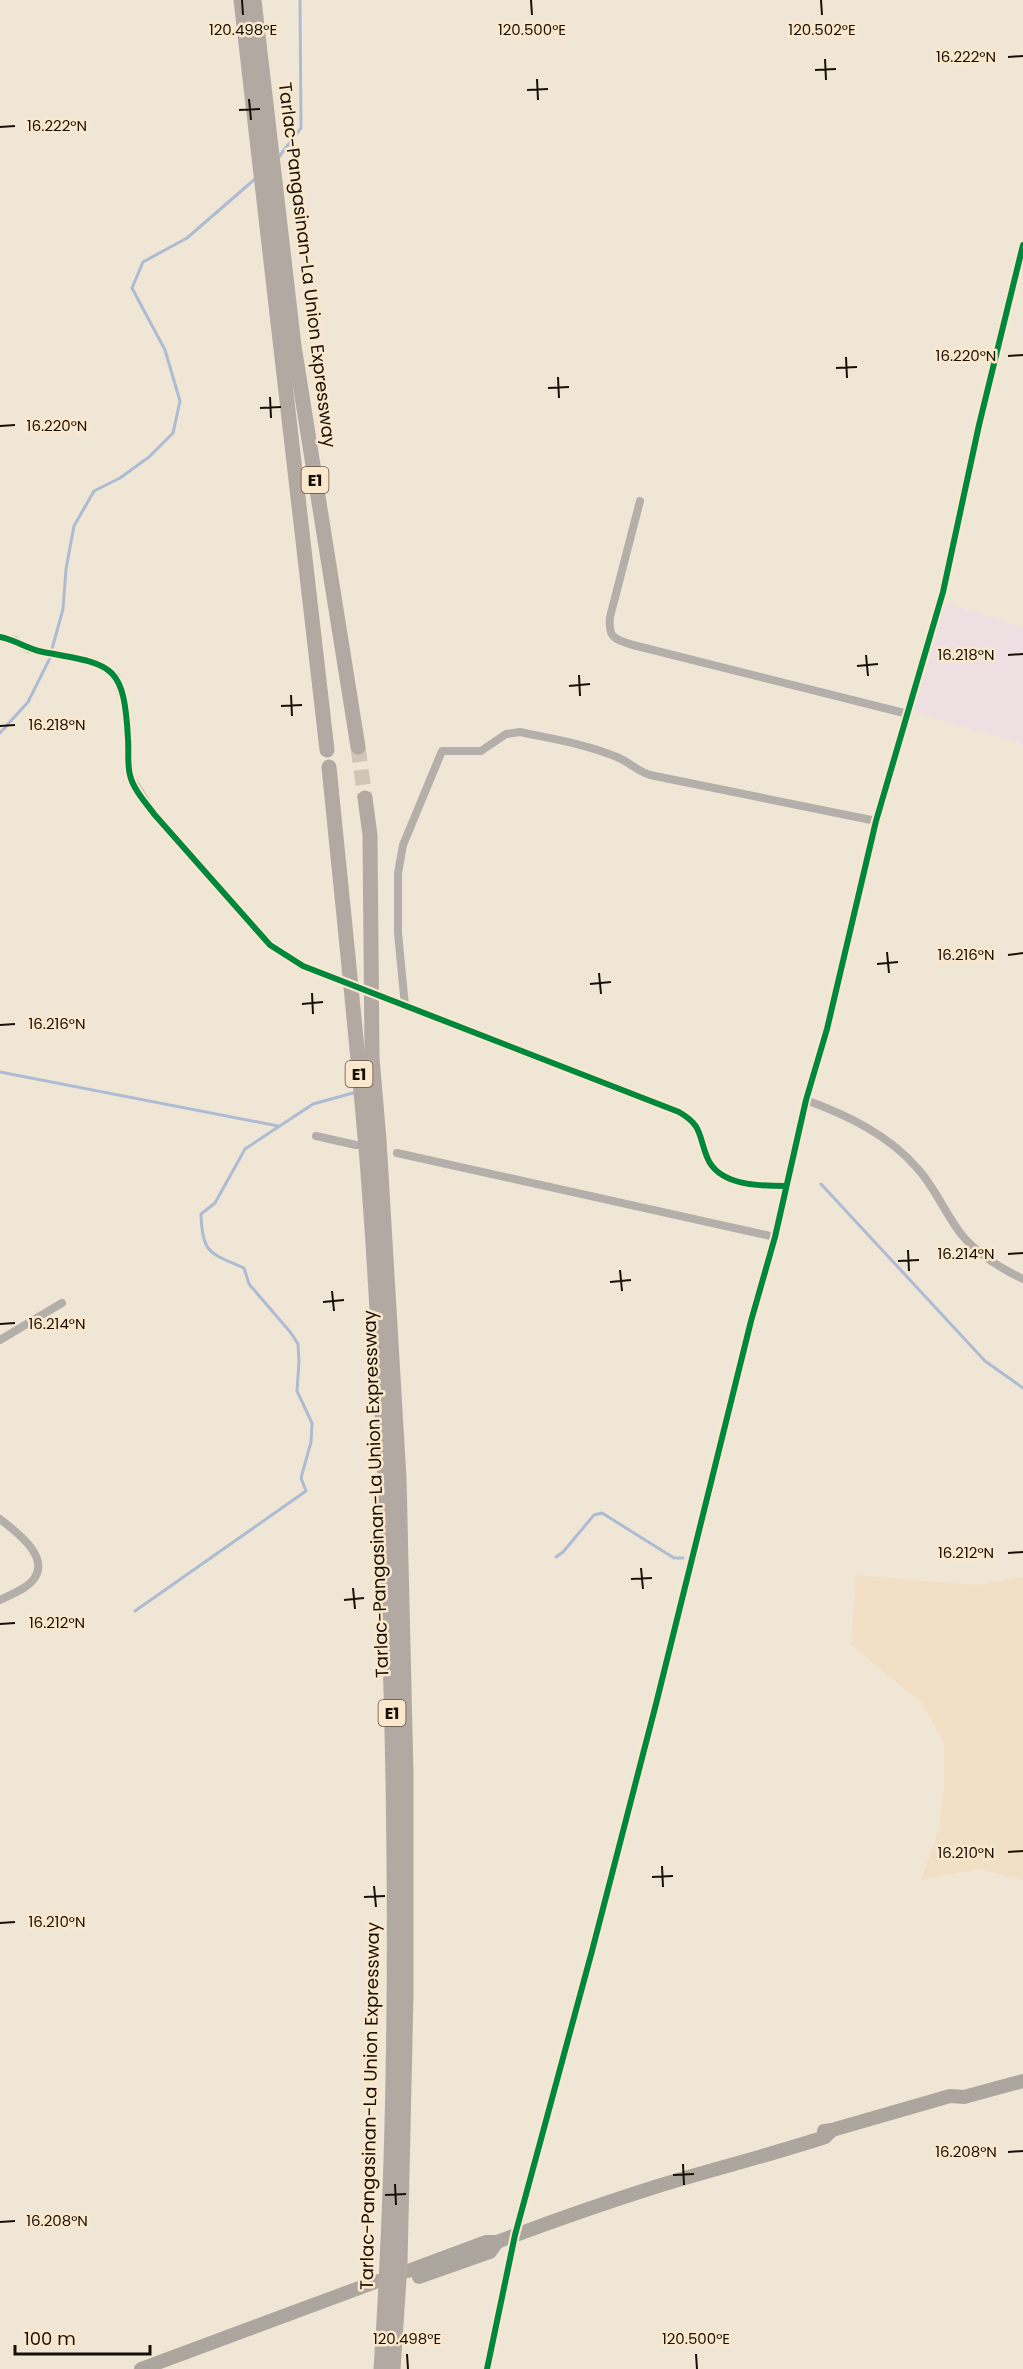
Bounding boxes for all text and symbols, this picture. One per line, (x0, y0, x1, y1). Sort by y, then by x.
text: 120.498°E (209, 19, 277, 40)
text: 120.500°E (498, 19, 566, 40)
text: 120.502°E (788, 19, 856, 40)
text: 16.222°N (936, 46, 996, 67)
street label: Tarlac-Pangasinan-La Union Expressway (273, 81, 342, 449)
text: 16.222°N (27, 115, 87, 136)
text: 16.220°N (936, 345, 996, 366)
text: 16.220°N (27, 415, 87, 436)
road number: E1 (302, 467, 328, 493)
text: 16.218°N (937, 644, 995, 665)
text: 16.218°N (28, 714, 86, 735)
text: 16.216°N (937, 944, 995, 965)
text: 16.216°N (28, 1013, 86, 1034)
road number: E1 (346, 1061, 372, 1087)
text: 16.214°N (937, 1243, 995, 1264)
street label: Tarlac-Pangasinan-La Union Expressway (357, 1310, 394, 1678)
text: 16.214°N (28, 1313, 86, 1334)
text: 16.212°N (938, 1542, 994, 1563)
text: 16.212°N (29, 1612, 85, 1633)
road number: E1 (378, 1700, 406, 1726)
text: 16.210°N (937, 1842, 995, 1863)
text: 16.210°N (28, 1911, 86, 1932)
street label: Tarlac-Pangasinan-La Union Expressway (354, 1922, 385, 2290)
text: 16.208°N (935, 2141, 997, 2162)
text: 16.208°N (26, 2210, 88, 2231)
scale bar (15, 2318, 150, 2356)
text: 100 m (24, 2326, 76, 2351)
text: 120.498°E (373, 2328, 441, 2349)
text: 120.500°E (662, 2328, 730, 2349)

